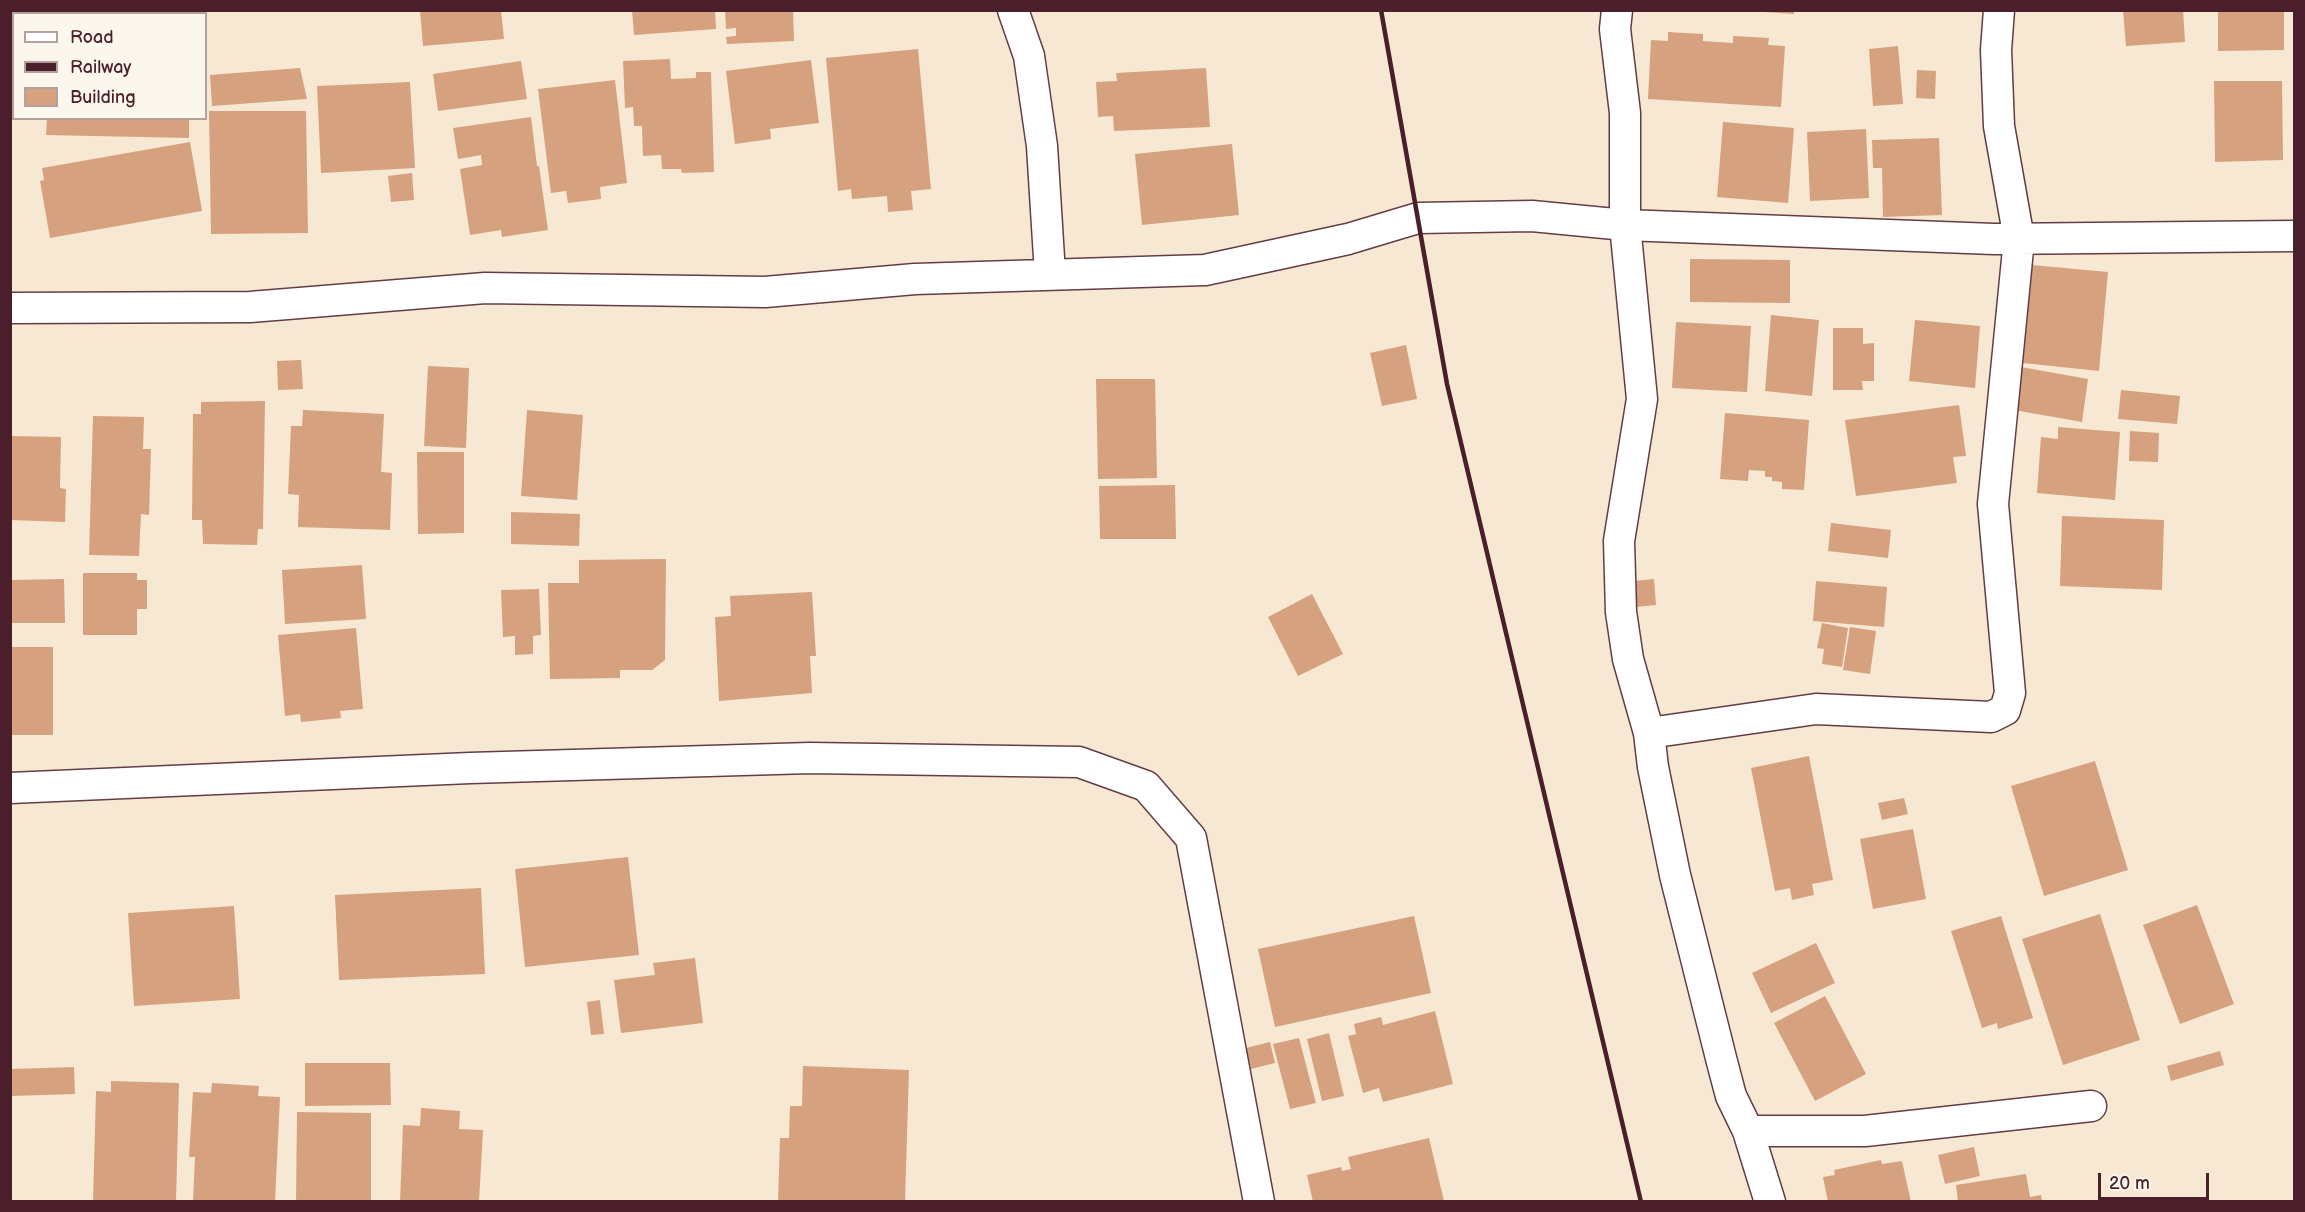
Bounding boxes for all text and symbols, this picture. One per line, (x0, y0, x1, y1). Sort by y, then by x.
legend (12, 12, 207, 120)
text: Road (70, 27, 114, 48)
text: Railway (70, 57, 132, 78)
text: Building (70, 87, 136, 108)
scale bar (2101, 1161, 2212, 1199)
text: 20 m (2109, 1173, 2150, 1194)

